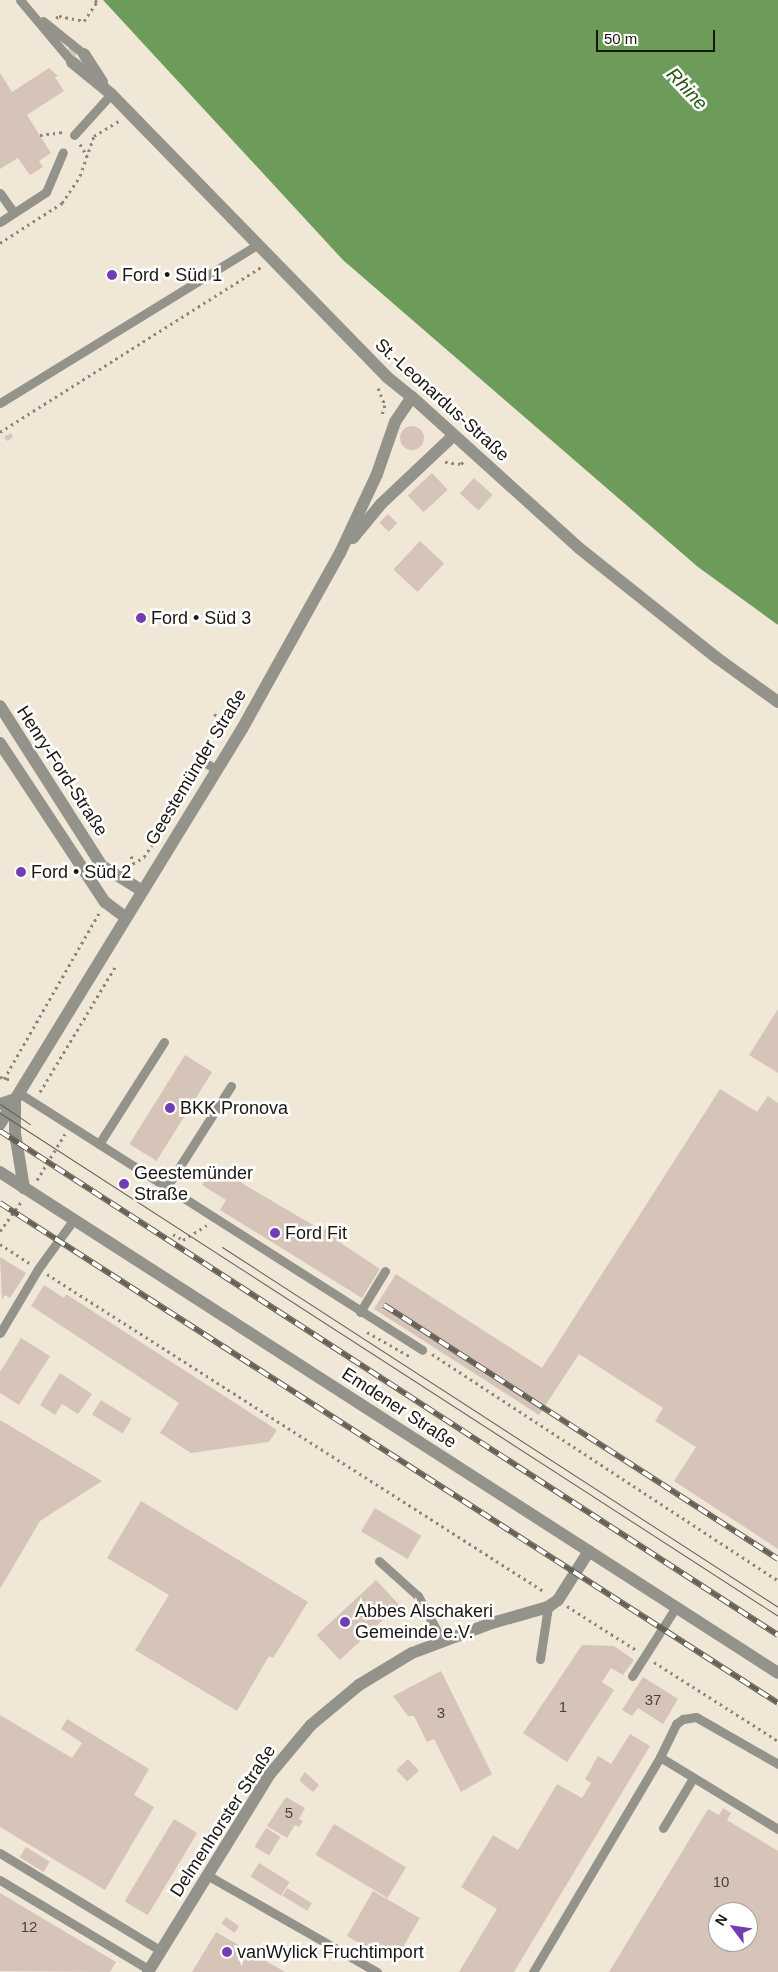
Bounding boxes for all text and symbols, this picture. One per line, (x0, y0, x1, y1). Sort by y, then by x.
scale bar (598, 20, 717, 52)
text: 50 m (604, 30, 637, 47)
water label: Rhine (662, 63, 712, 115)
place label: Ford • Süd 1 (122, 264, 222, 286)
marker: Ford • Süd 1 (106, 269, 118, 281)
street label: St.-Leonardus-Straße (370, 334, 514, 466)
place label: Ford • Süd 3 (151, 607, 251, 629)
marker: Ford • Süd 3 (135, 612, 147, 624)
street label: Geestemünder Straße (141, 685, 251, 849)
street label: Henry-Ford-Straße (12, 702, 112, 840)
place label: Ford • Süd 2 (31, 861, 131, 883)
marker: Ford • Süd 2 (15, 866, 27, 878)
place label: BKK Pronova (180, 1097, 288, 1119)
marker: BKK Pronova (164, 1102, 176, 1114)
place label: Geestemünder Straße (134, 1163, 253, 1206)
marker: Geestemünder Straße (118, 1178, 130, 1190)
place label: Ford Fit (285, 1222, 347, 1244)
marker: Ford Fit (269, 1227, 281, 1239)
street label: Emdener Straße (338, 1363, 460, 1453)
place label: Abbes Alschakeri Gemeinde e.V. (355, 1601, 494, 1644)
marker: Abbes Alschakeri Gemeinde e.V. (339, 1616, 351, 1628)
house number: 37 (645, 1691, 661, 1709)
house number: 1 (559, 1698, 567, 1716)
house number: 3 (437, 1704, 445, 1722)
street label: Delmenhorster Straße (166, 1741, 280, 1901)
house number: 5 (285, 1804, 293, 1822)
house number: 10 (713, 1873, 729, 1891)
north arrow (708, 1902, 758, 1952)
text: N (712, 1911, 730, 1928)
house number: 12 (21, 1918, 37, 1936)
place label: vanWylick Fruchtimport (237, 1941, 424, 1963)
marker: vanWylick Fruchtimport (221, 1946, 233, 1958)

